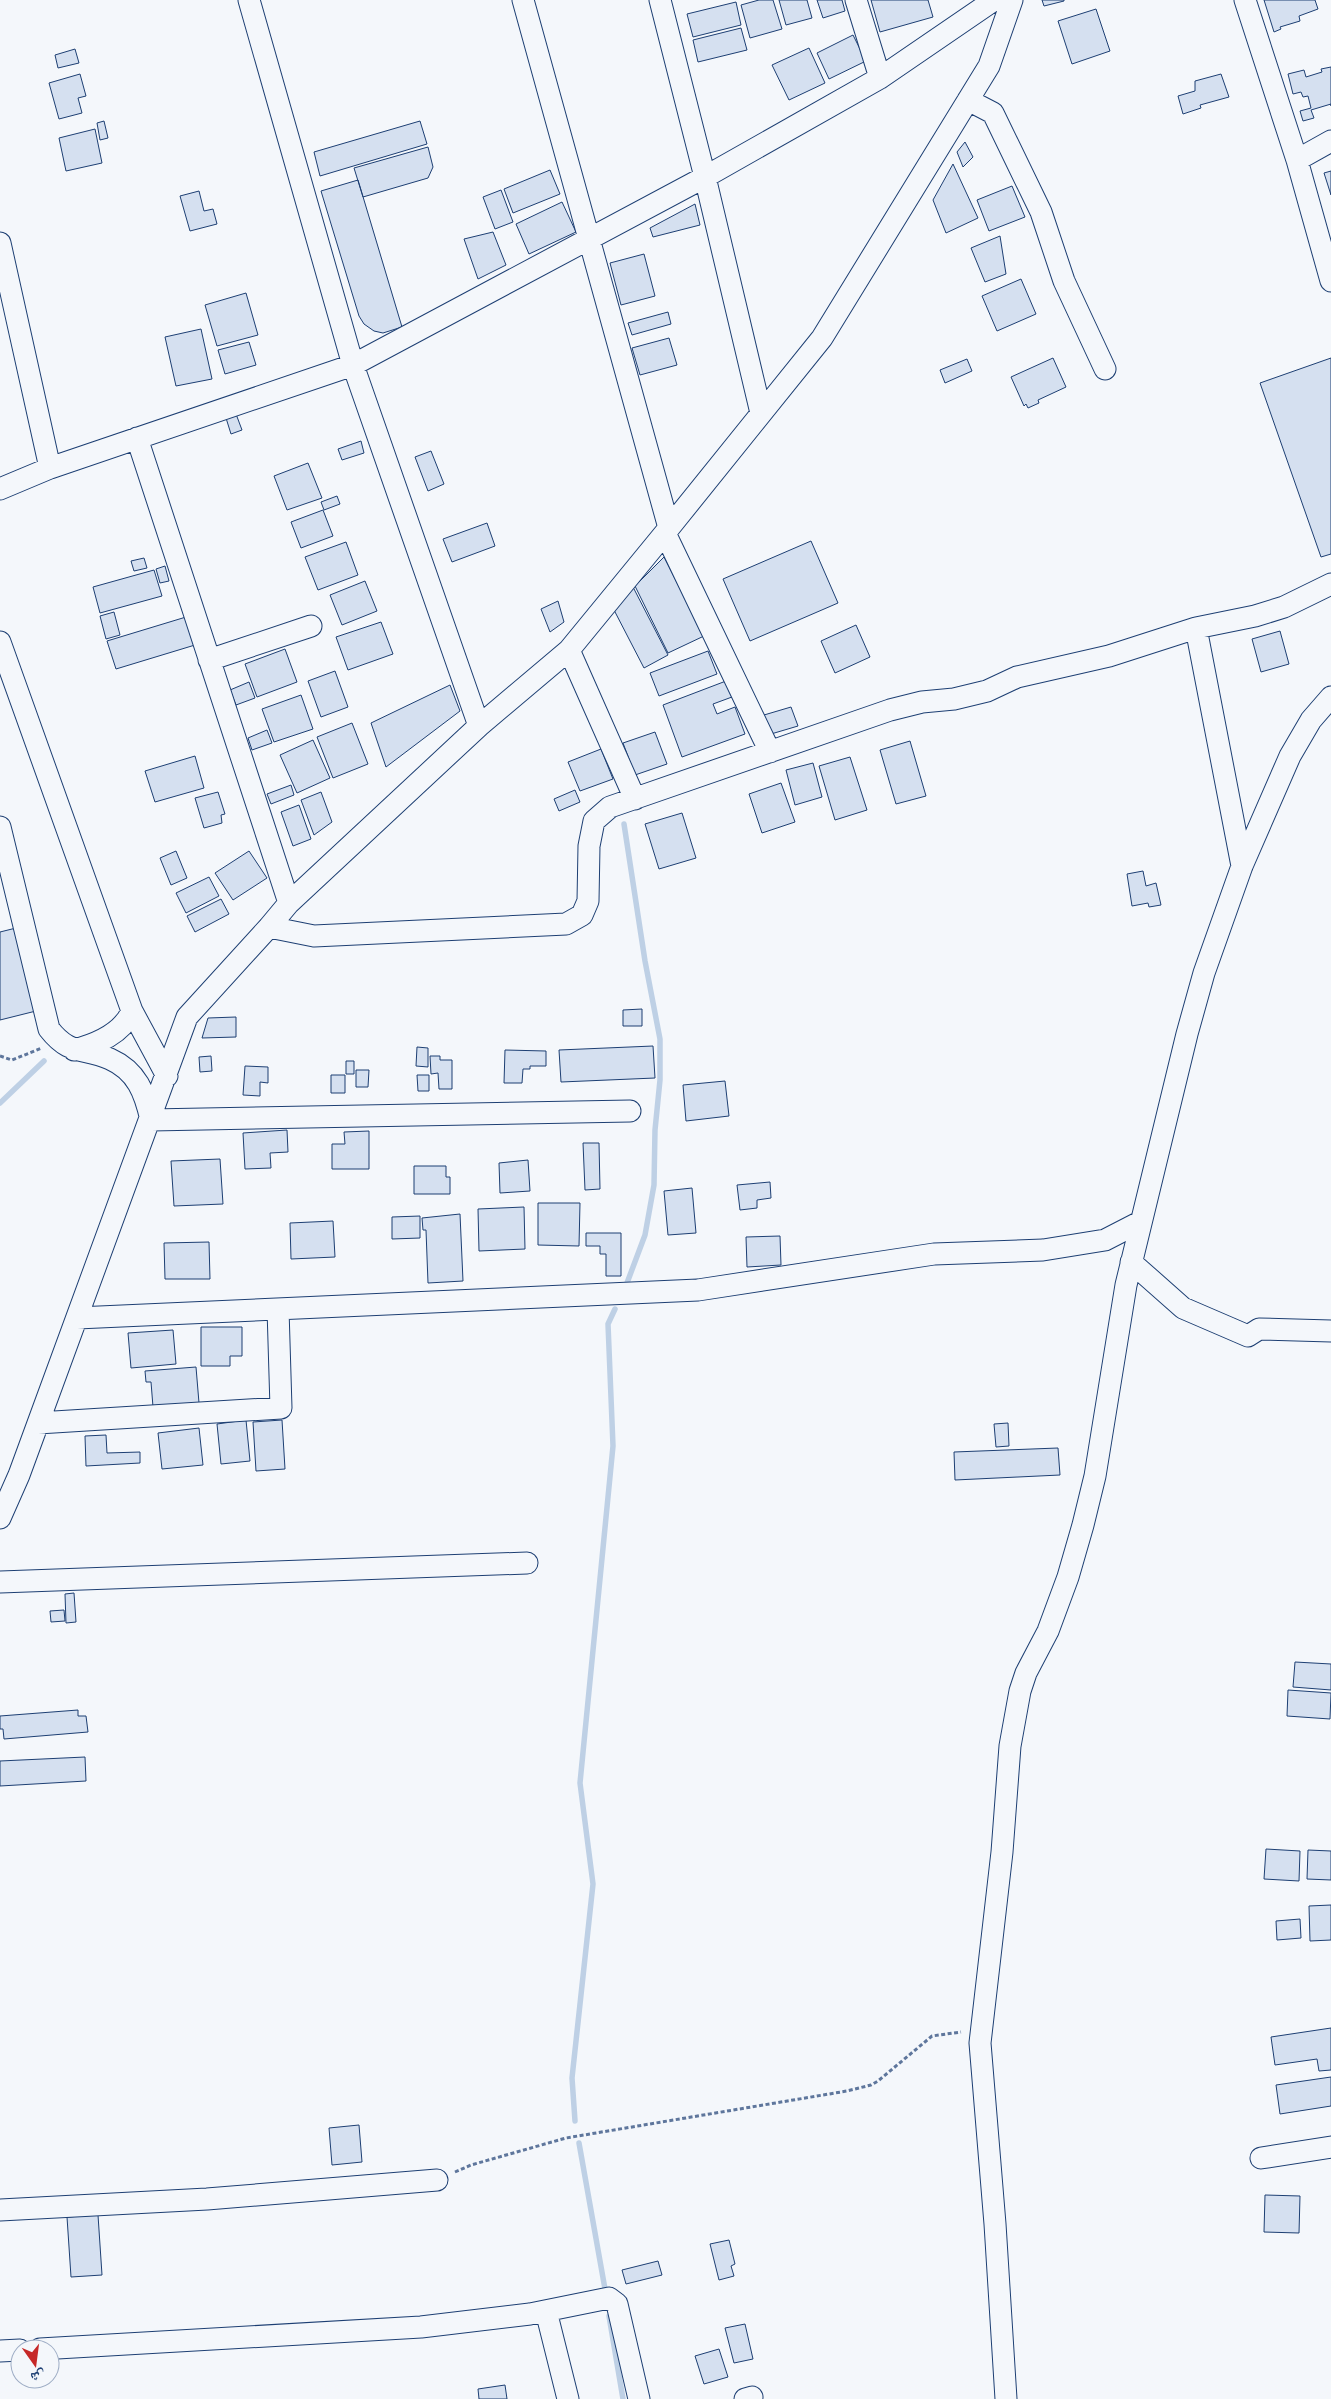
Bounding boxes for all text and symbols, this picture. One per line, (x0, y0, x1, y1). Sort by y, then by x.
north arrow (10, 2339, 60, 2389)
text: ش (29, 2366, 48, 2387)

